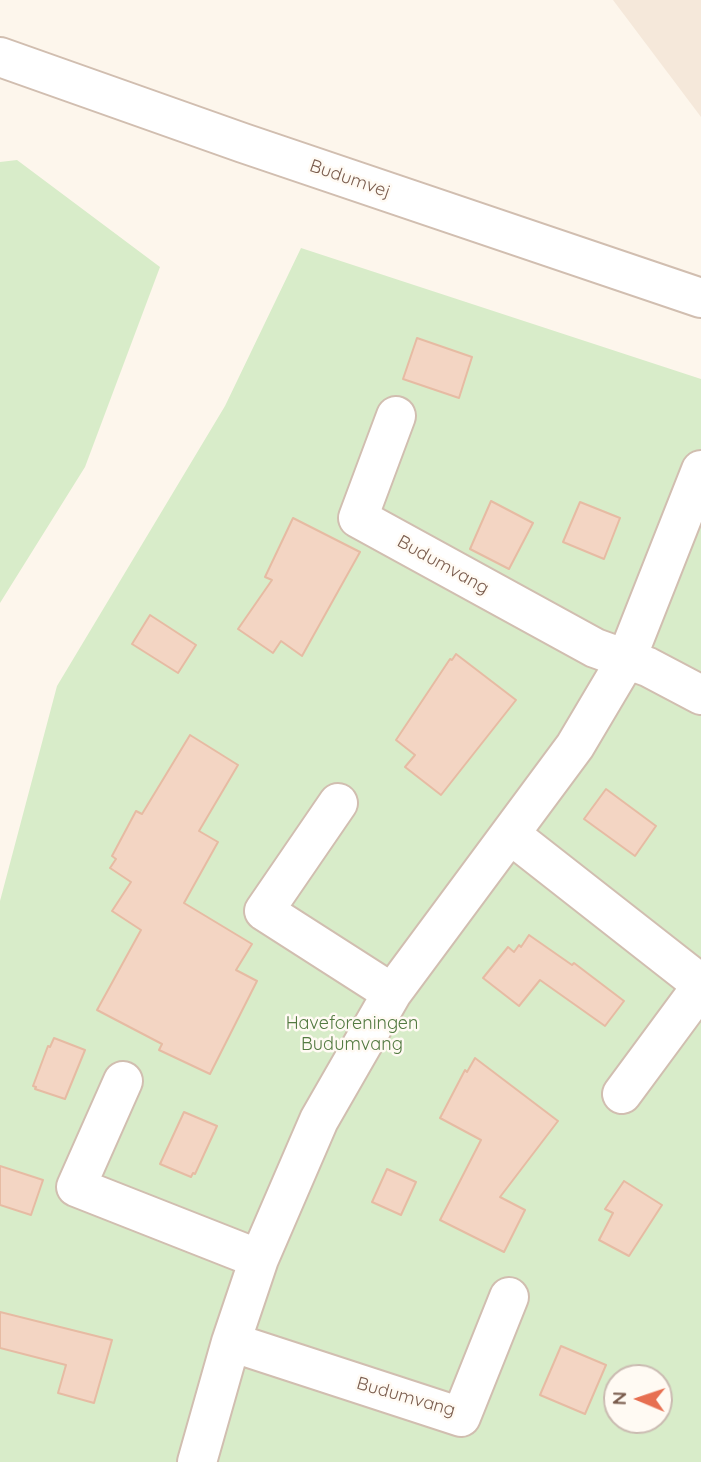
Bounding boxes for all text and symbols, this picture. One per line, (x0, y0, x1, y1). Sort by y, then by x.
street label: Budumvej (307, 155, 393, 203)
street label: Budumvang (393, 531, 493, 599)
park label: Haveforeningen Budumvang (286, 1013, 418, 1056)
north arrow (603, 1364, 673, 1434)
street label: Budumvang (354, 1373, 458, 1421)
text: N (607, 1391, 631, 1406)

